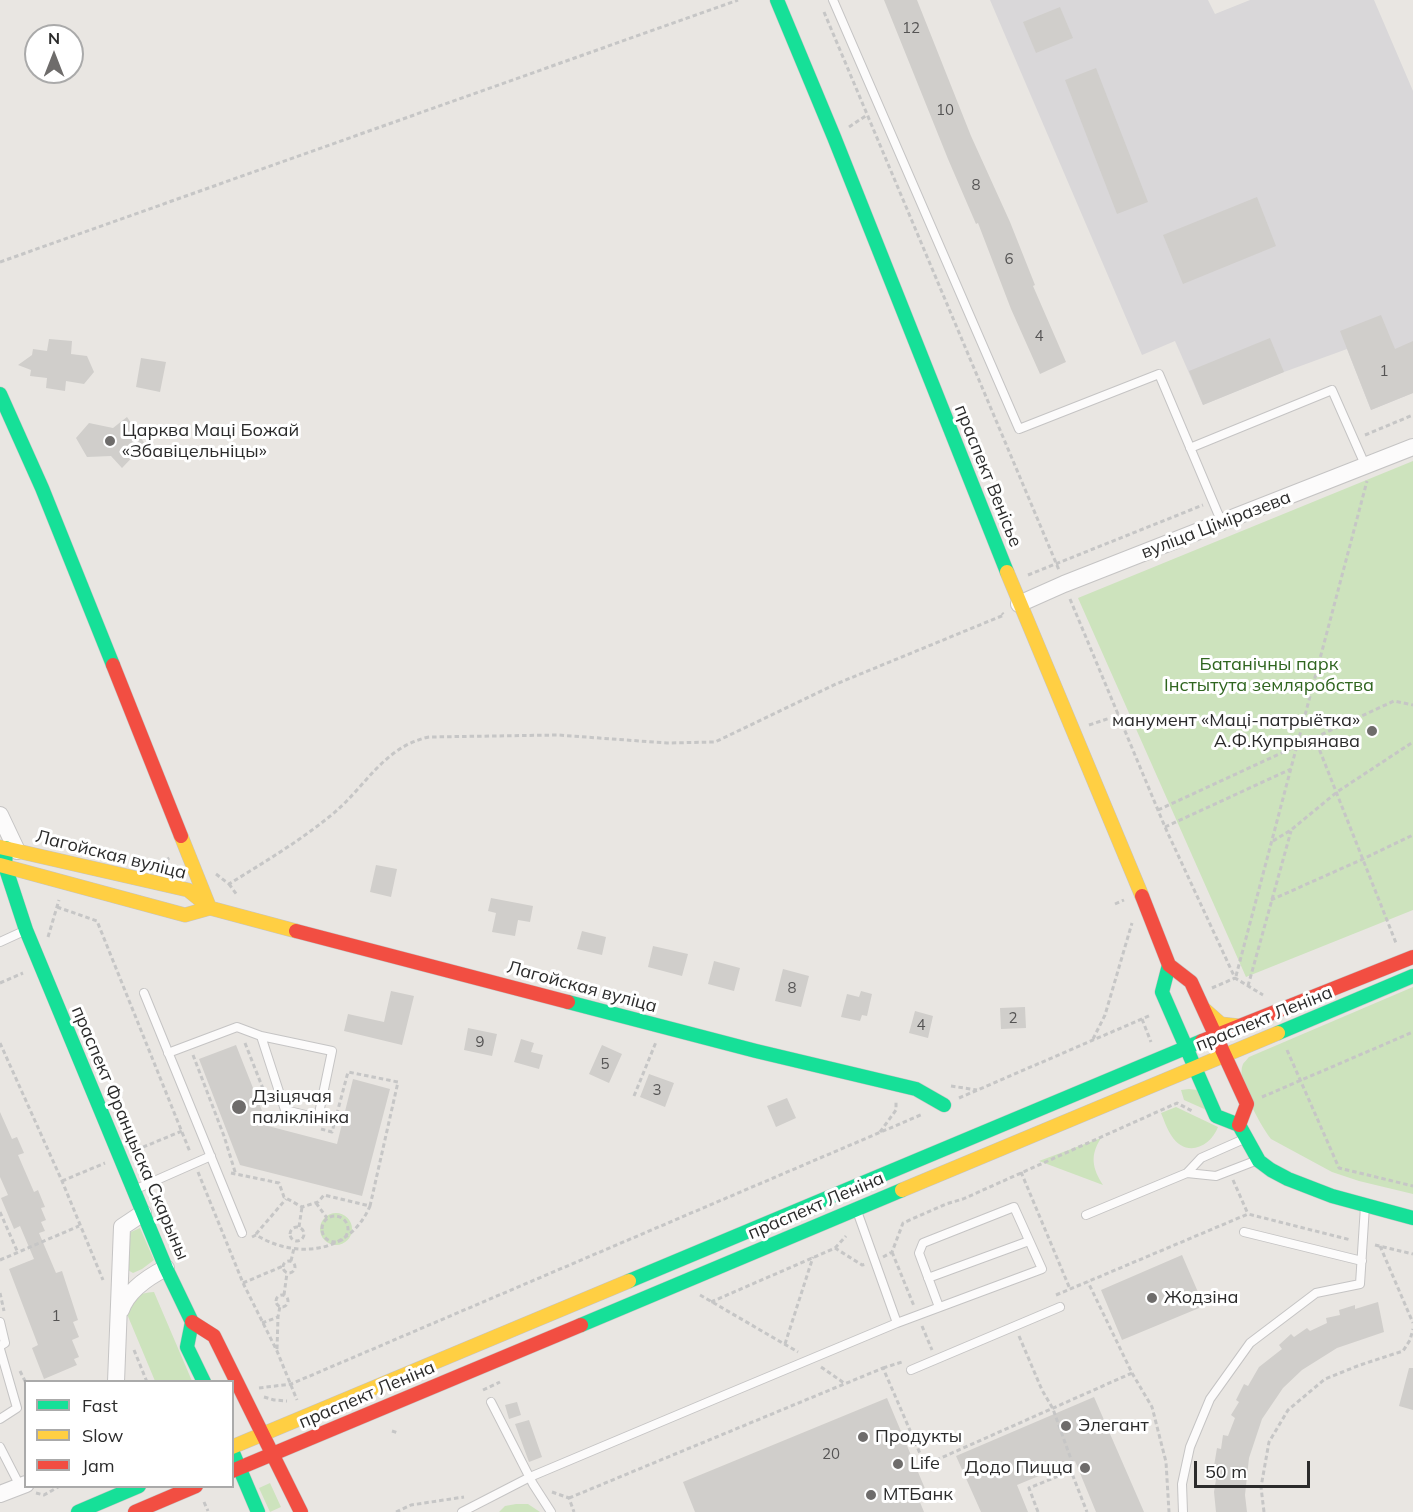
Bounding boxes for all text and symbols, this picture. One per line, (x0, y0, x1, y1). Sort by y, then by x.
house number: 12 (902, 19, 920, 37)
north arrow (24, 24, 84, 84)
text: N (48, 28, 60, 48)
house number: 10 (936, 101, 954, 119)
house number: 8 (972, 176, 980, 194)
house number: 6 (1005, 250, 1013, 268)
house number: 4 (1035, 327, 1043, 345)
house number: 1 (1380, 362, 1388, 380)
street label: праспект Венісье (950, 402, 1026, 550)
place label: Царква Маці Божай «Збавіцельніцы» (122, 420, 299, 462)
marker: Царква Маці Божай «Збавіцельніцы» (103, 434, 117, 448)
street label: вуліца Ціміразева (1138, 487, 1294, 563)
park label: Батанічны парк Інстытута земляробства (1164, 654, 1374, 696)
place label: манумент «Маці-патрыётка» А.Ф.Купрыянава (1112, 710, 1360, 752)
marker: манумент «Маці-патрыётка» А.Ф.Купрыянава (1365, 724, 1379, 738)
street label: Лагойская вуліца (33, 826, 189, 884)
street label: Лагойская вуліца (505, 957, 659, 1017)
house number: 8 (788, 979, 796, 997)
street label: праспект Леніна (1192, 982, 1336, 1056)
street label: праспект Францыска Скарыны (67, 1003, 193, 1263)
house number: 2 (1009, 1009, 1017, 1027)
house number: 4 (917, 1016, 925, 1034)
house number: 9 (476, 1033, 484, 1051)
house number: 5 (601, 1055, 609, 1073)
house number: 3 (653, 1081, 661, 1099)
place label: Дзіцячая паліклініка (252, 1086, 349, 1128)
marker: Дзіцячая паліклініка (230, 1098, 248, 1116)
street label: праспект Леніна (745, 1168, 887, 1244)
place label: Жодзіна (1164, 1287, 1239, 1309)
marker: Жодзіна (1145, 1291, 1159, 1305)
house number: 1 (52, 1307, 60, 1325)
street label: праспект Леніна (296, 1357, 438, 1433)
legend (24, 1380, 234, 1488)
text: Fast (82, 1394, 118, 1417)
place label: Элегант (1078, 1415, 1149, 1437)
marker: Элегант (1059, 1419, 1073, 1433)
text: Slow (82, 1424, 123, 1447)
place label: Продукты (875, 1426, 962, 1448)
marker: Продукты (856, 1430, 870, 1444)
house number: 20 (822, 1445, 840, 1463)
scale bar (1197, 1449, 1312, 1487)
place label: Life (910, 1453, 940, 1475)
text: Jam (82, 1454, 115, 1477)
marker: Life (891, 1457, 905, 1471)
place label: Додо Пицца (965, 1457, 1073, 1479)
text: 50 m (1205, 1460, 1247, 1483)
marker: Додо Пицца (1078, 1461, 1092, 1475)
place label: МТБанк (883, 1484, 953, 1506)
marker: МТБанк (864, 1488, 878, 1502)

